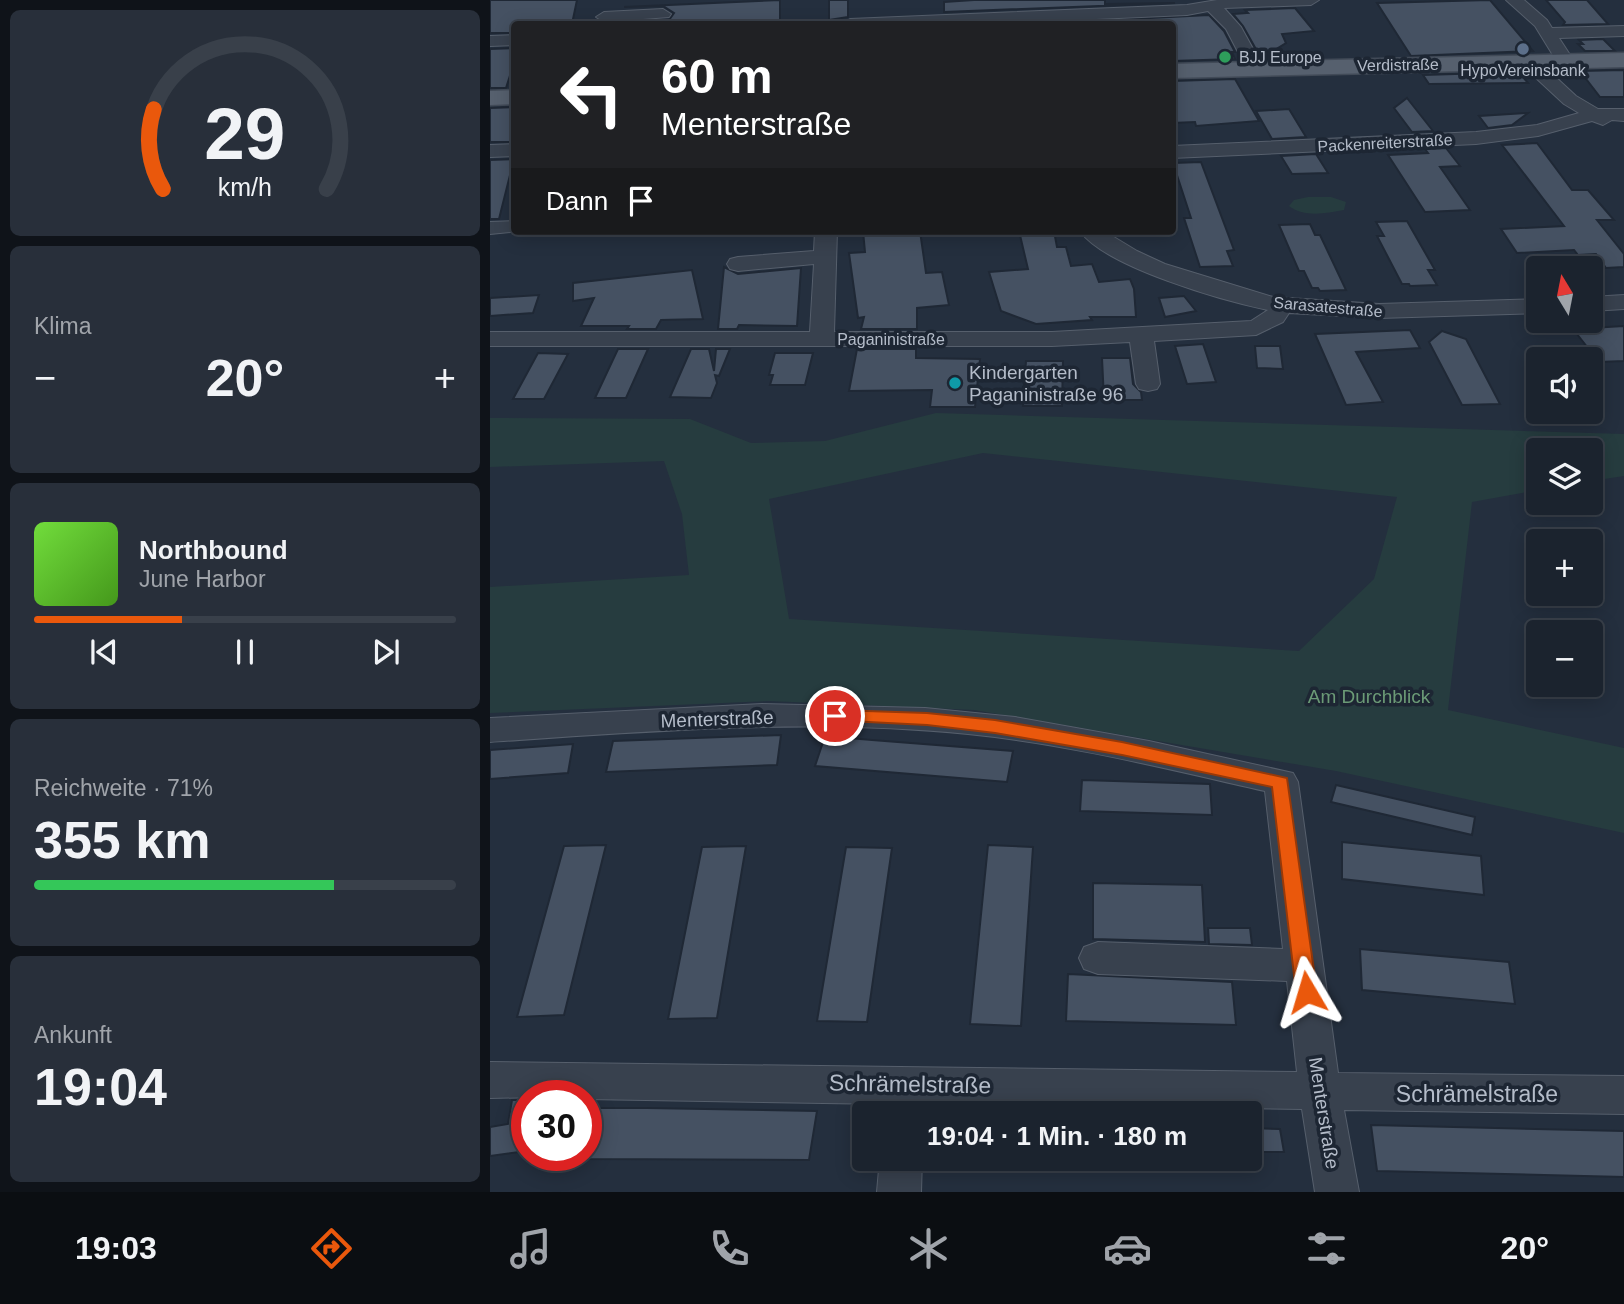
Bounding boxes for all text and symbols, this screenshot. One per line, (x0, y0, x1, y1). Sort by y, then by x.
marker: HypoVereinsbank (1515, 41, 1531, 57)
icon: left (546, 49, 637, 140)
text: 60 m (661, 49, 773, 103)
marker: BJJ Europe (1217, 49, 1233, 65)
place label: BJJ Europe (1239, 49, 1322, 66)
street label: Verdistraße (1357, 56, 1439, 74)
place label: HypoVereinsbank (1460, 62, 1587, 79)
text: 29 (205, 94, 285, 175)
text: Menterstraße (661, 106, 851, 142)
street label: Packenreiterstraße (1317, 131, 1453, 155)
text: km/h (218, 173, 272, 201)
icon: arrive (622, 182, 660, 220)
text: Dann (546, 186, 608, 216)
north arrow (1526, 256, 1603, 332)
map controls (1526, 256, 1603, 697)
street label: Sarasatestraße (1273, 294, 1383, 320)
text: Klima (34, 313, 92, 339)
street label: Paganinistraße (837, 331, 945, 348)
button: sound (1526, 347, 1603, 424)
text: 20° (206, 349, 284, 407)
text: − (34, 357, 56, 399)
text: + (434, 357, 456, 399)
place label: Kindergarten Paganinistraße 96 (969, 362, 1123, 405)
marker: Kindergarten Paganinistraße 96 (947, 375, 963, 391)
button: layers (1526, 438, 1603, 515)
button: + (1526, 529, 1603, 606)
text: Northbound (139, 535, 288, 565)
text: June Harbor (139, 566, 266, 592)
button: − (1526, 620, 1603, 697)
icon: previous (85, 633, 123, 671)
icon: pause (226, 633, 264, 671)
icon: next (367, 633, 405, 671)
pin (805, 686, 865, 746)
park label: Am Durchblick (1308, 686, 1431, 707)
icon: arrive (816, 697, 854, 735)
street label: Menterstraße (660, 707, 774, 731)
text: Reichweite · 71% (34, 775, 213, 801)
text: 355 km (34, 811, 210, 869)
position arrow (1270, 955, 1344, 1029)
text: Ankunft (34, 1022, 112, 1048)
street label: Menterstraße (1305, 1056, 1343, 1170)
text: 19:04 (34, 1058, 167, 1116)
street label: Schrämelstraße (829, 1070, 991, 1098)
speed limit sign: 30 (511, 1080, 602, 1171)
street label: Schrämelstraße (1396, 1081, 1558, 1107)
text: 19:04 · 1 Min. · 180 m (927, 1121, 1187, 1151)
icon: directions (307, 1224, 356, 1273)
icon: music (506, 1224, 555, 1273)
icon: phone (705, 1224, 754, 1273)
icon: climate (904, 1224, 953, 1273)
icon: car (1103, 1224, 1152, 1273)
icon: filters (1302, 1224, 1351, 1273)
text: 19:03 (75, 1230, 157, 1266)
text: 20° (1501, 1230, 1549, 1266)

